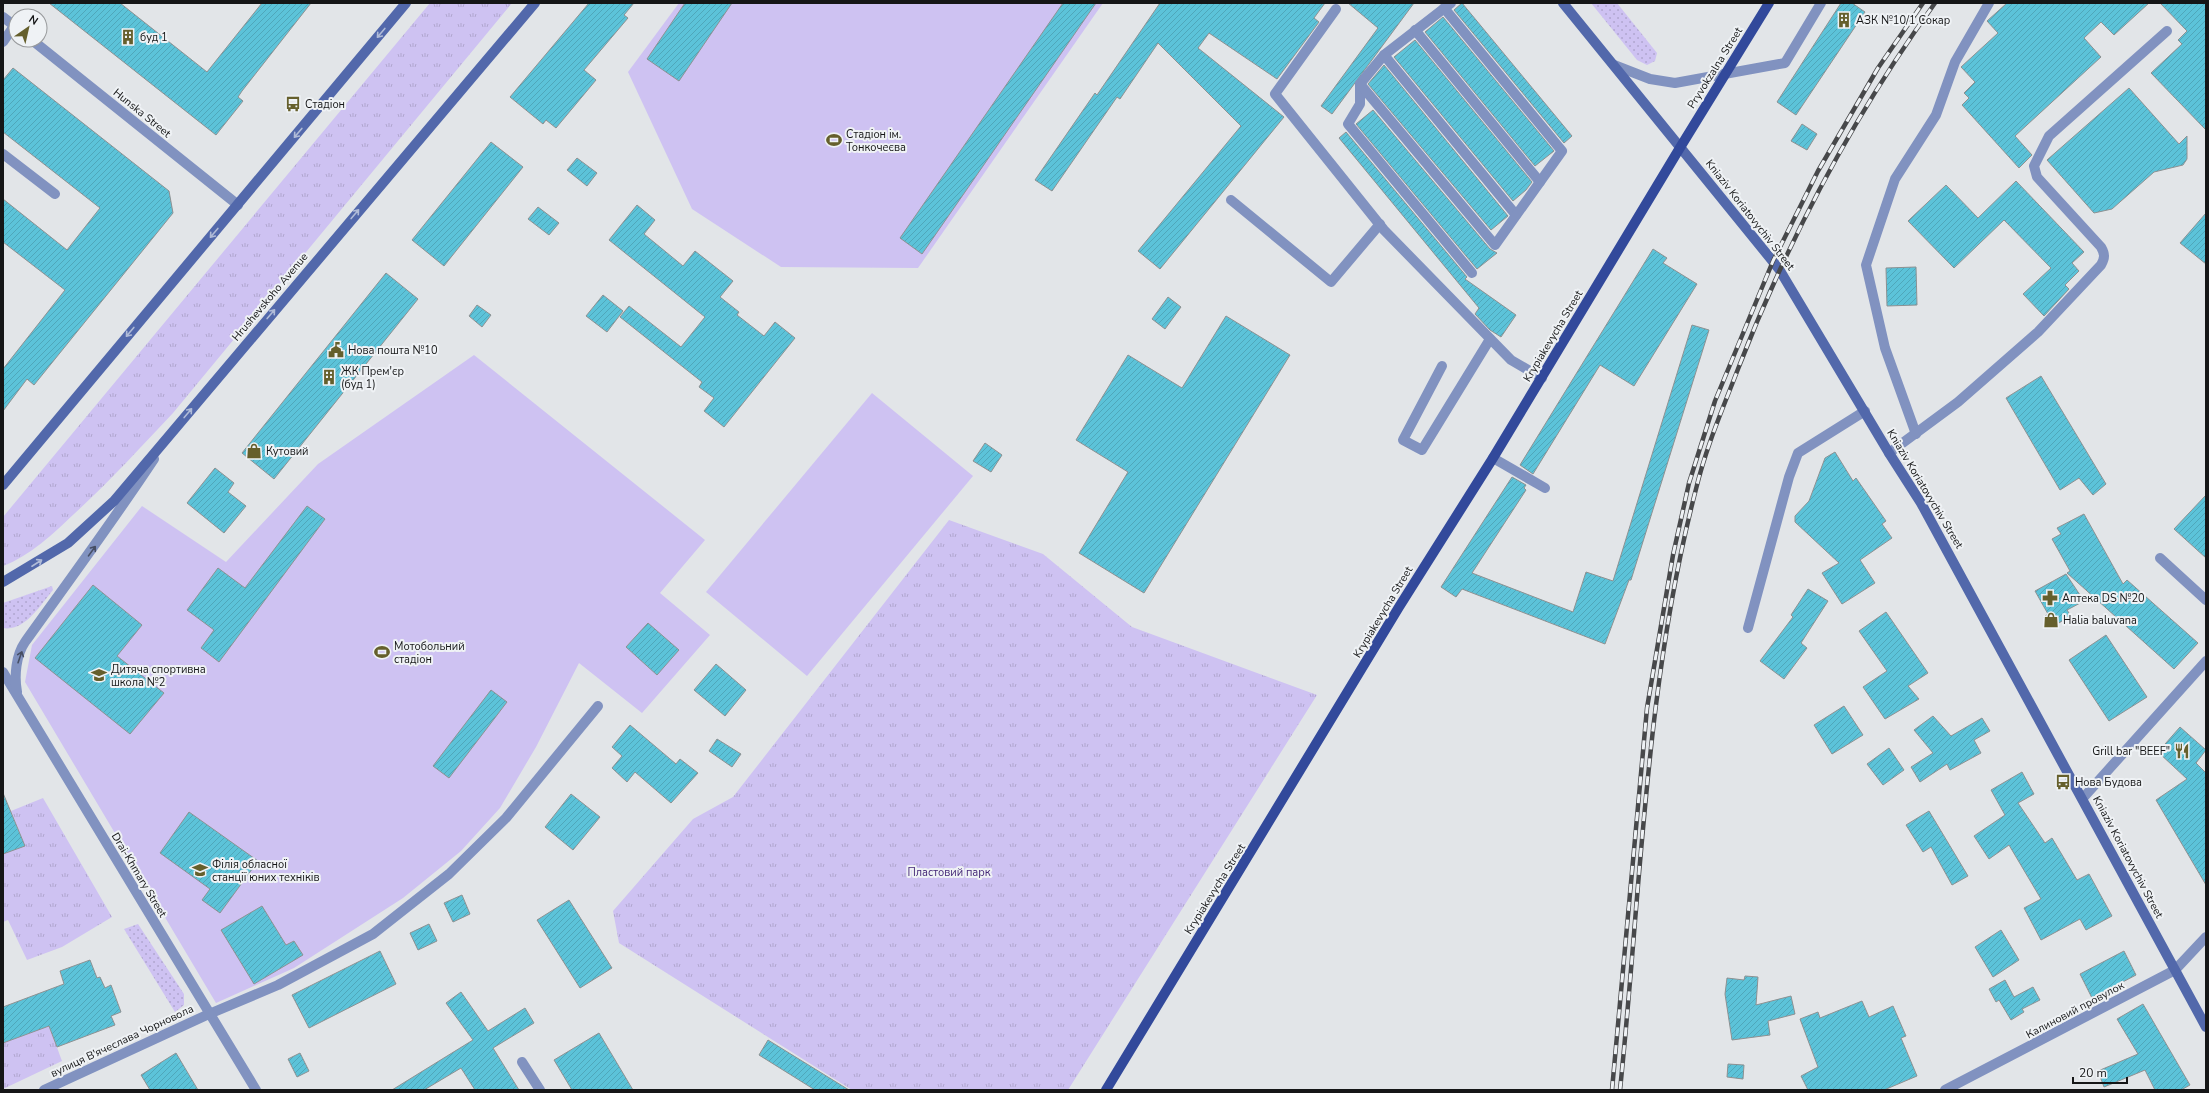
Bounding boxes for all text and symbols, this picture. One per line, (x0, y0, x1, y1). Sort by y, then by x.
north arrow (8, 8, 48, 48)
building icon: АЗК №10/1 Сокар (1835, 11, 1853, 29)
text: N (26, 12, 41, 29)
place label: АЗК №10/1 Сокар (1856, 13, 1950, 28)
street label: Pryvokzalna Street (1684, 24, 1746, 111)
building icon: буд 1 (119, 28, 137, 46)
one-way arrow (376, 28, 385, 38)
place label: буд 1 (140, 30, 168, 45)
street label: Hunska Street (110, 85, 174, 141)
bus stop icon: Стадіон (284, 95, 302, 113)
place label: Стадіон (305, 97, 345, 112)
place label: Стадіон ім. Тонкочеєва (846, 127, 906, 155)
one-way arrow (293, 128, 302, 138)
sports icon: Стадіон ім. Тонкочеєва (825, 131, 843, 149)
street label: Kniaziv Koriatovychiv Street (1702, 157, 1798, 274)
one-way arrow (351, 209, 360, 220)
one-way arrow (210, 227, 219, 238)
street label: Hrushevskoho Avenue (229, 250, 311, 344)
street label: Krypiakevycha Street (1520, 287, 1586, 385)
one-way arrow (267, 308, 276, 319)
one-way arrow (126, 327, 135, 337)
public building icon: Нова пошта №10 (327, 341, 345, 359)
place label: Нова пошта №10 (348, 343, 438, 358)
place label: ЖК Прем'єр (буд 1) (341, 364, 404, 392)
building icon: ЖК Прем'єр (буд 1) (320, 368, 338, 386)
one-way arrow (183, 408, 192, 419)
street label: Kniaziv Koriatovychiv Street (1883, 427, 1967, 551)
shop icon: Кутовий (245, 442, 263, 460)
place label: Кутовий (266, 444, 309, 459)
one-way arrow (88, 545, 96, 556)
one-way arrow (31, 559, 42, 567)
street label: Krypiakevycha Street (1350, 563, 1416, 661)
pharmacy icon: Аптека DS №20 (2041, 589, 2059, 607)
place label: Аптека DS №20 (2062, 591, 2145, 606)
shop icon: Halia baluvana (2042, 611, 2060, 629)
place label: Halia baluvana (2063, 613, 2137, 628)
place label: Мотобольний стадіон (394, 639, 465, 667)
sports icon: Мотобольний стадіон (373, 643, 391, 661)
one-way arrow (16, 652, 24, 664)
place label: Дитяча спортивна школа №2 (111, 662, 206, 690)
school or university icon: Дитяча спортивна школа №2 (90, 666, 108, 684)
restaurant icon: Grill bar "BEEF" (2173, 742, 2191, 760)
place label: Grill bar "BEEF" (2092, 744, 2170, 759)
bus stop icon: Нова Будова (2054, 773, 2072, 791)
place label: Нова Будова (2075, 775, 2142, 790)
street label: Kniaziv Koriatovychiv Street (2089, 793, 2167, 921)
street label: Drai-Khmary Street (108, 830, 170, 920)
street label: Krypiakevycha Street (1181, 841, 1249, 937)
place label: Філія обласної станції юних техніків (212, 857, 319, 885)
school or university icon: Філія обласної станції юних техніків (191, 861, 209, 879)
park label: Пластовий парк (907, 865, 991, 880)
street label: Калиновий провулок (2023, 978, 2127, 1042)
street label: вулиця В'ячеслава Чорновола (48, 1001, 196, 1081)
scale bar (2073, 1059, 2127, 1085)
text: 20 m (2079, 1065, 2107, 1081)

